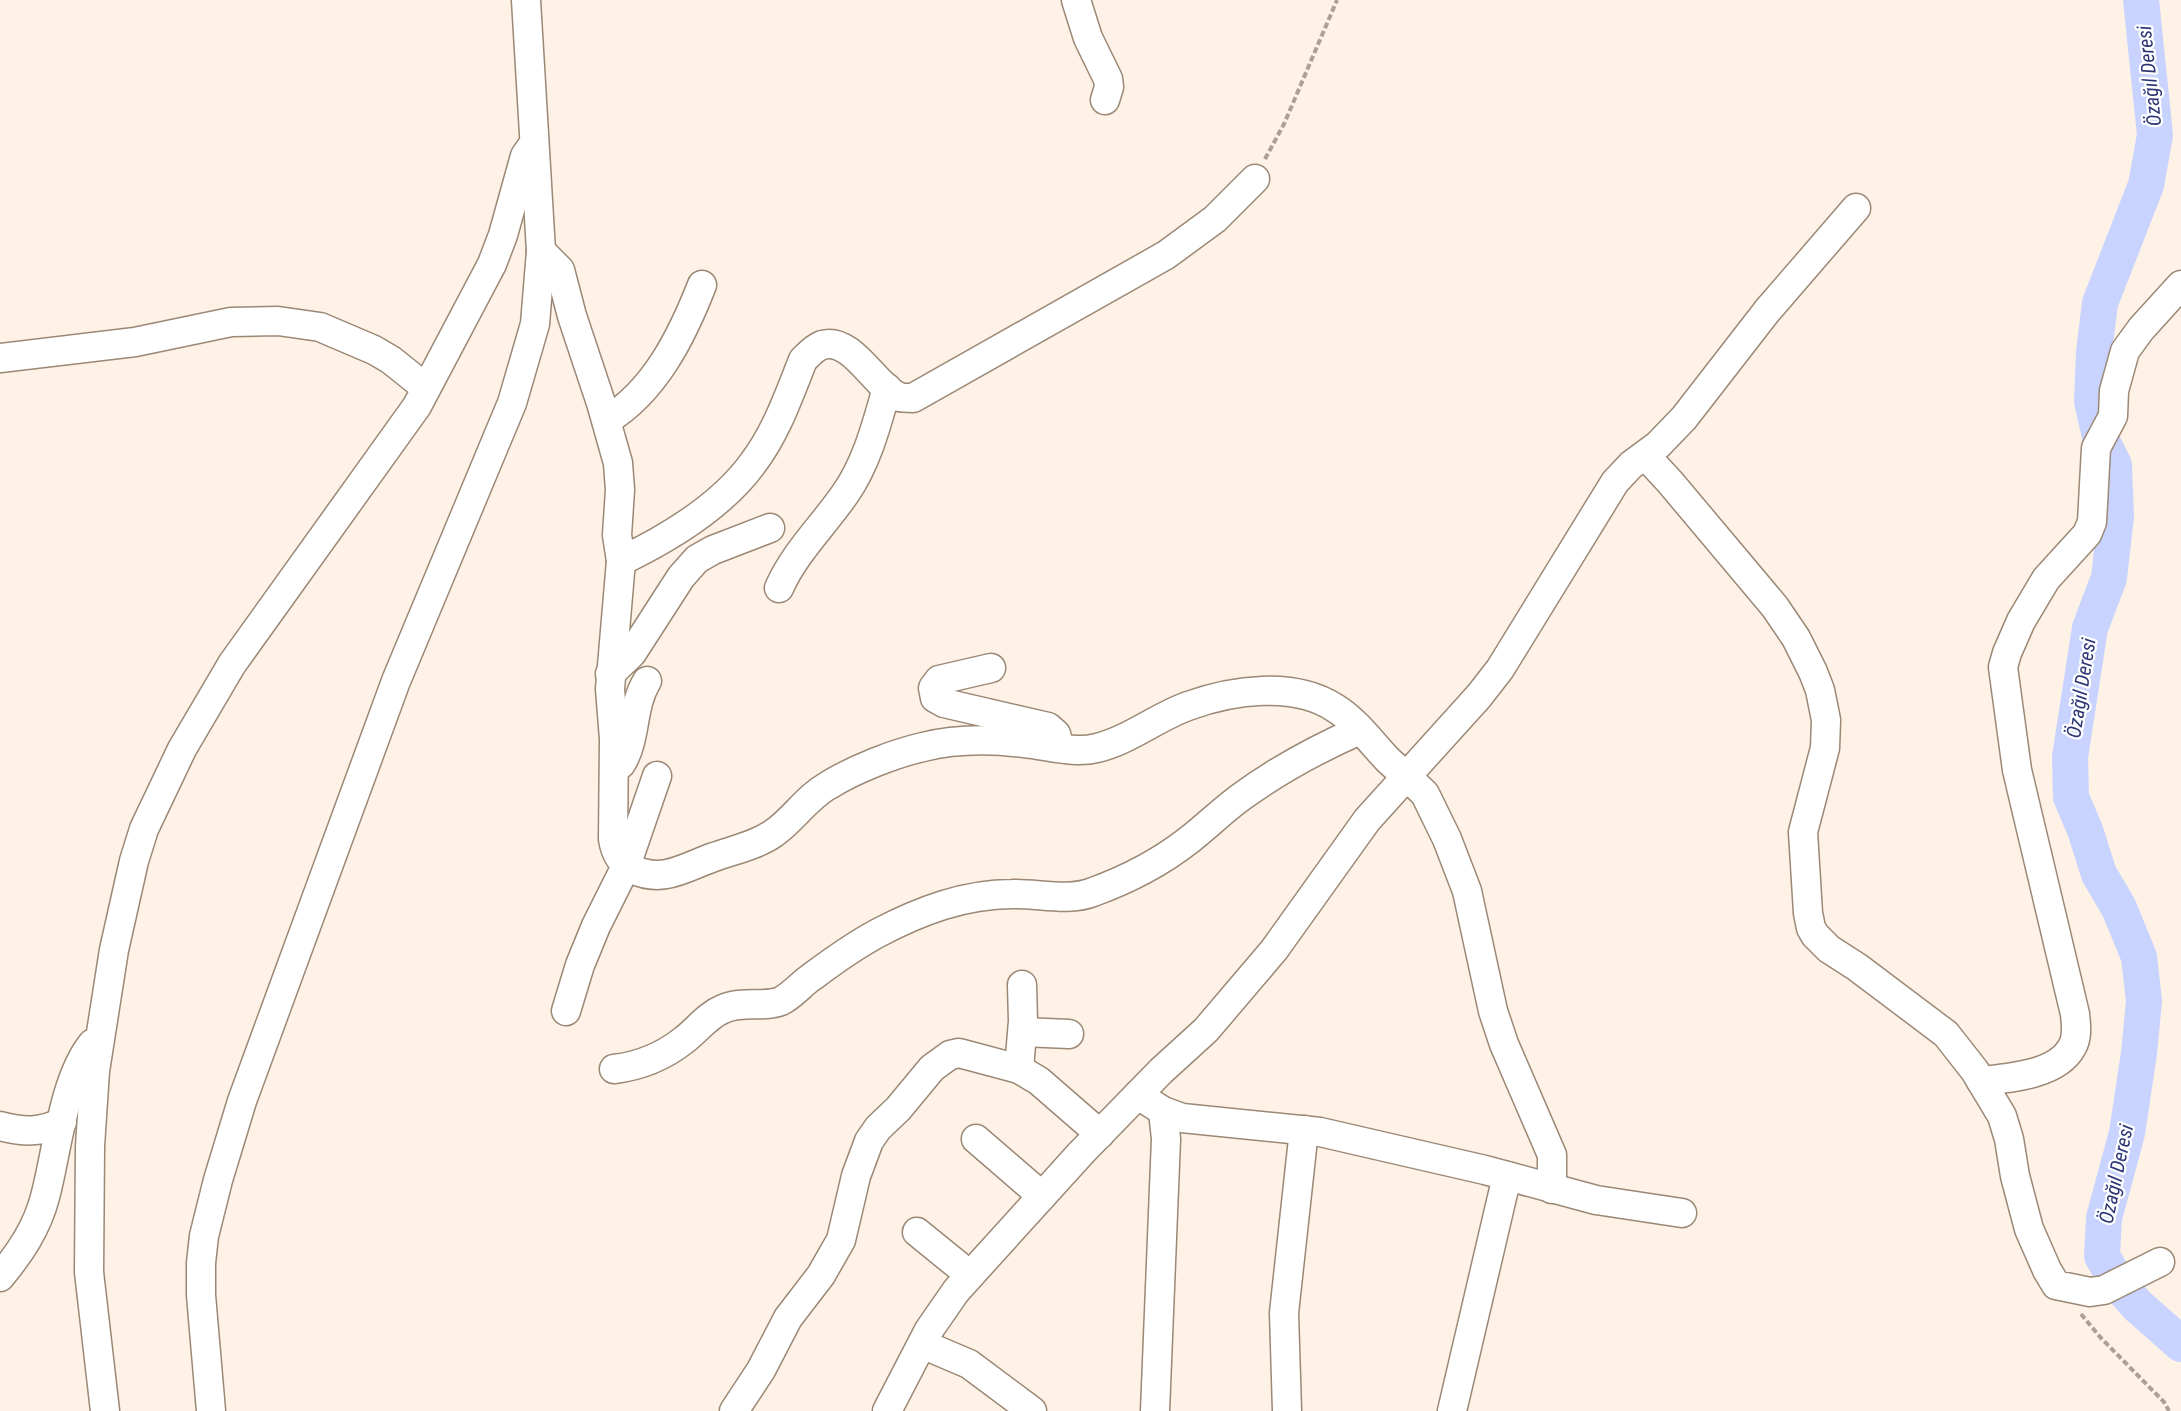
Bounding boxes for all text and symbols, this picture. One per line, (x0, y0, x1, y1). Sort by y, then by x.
water label: Özağıl Deresi (2132, 24, 2166, 127)
water label: Özağıl Deresi (2061, 636, 2101, 740)
water label: Özağıl Deresi (2094, 1122, 2138, 1226)

